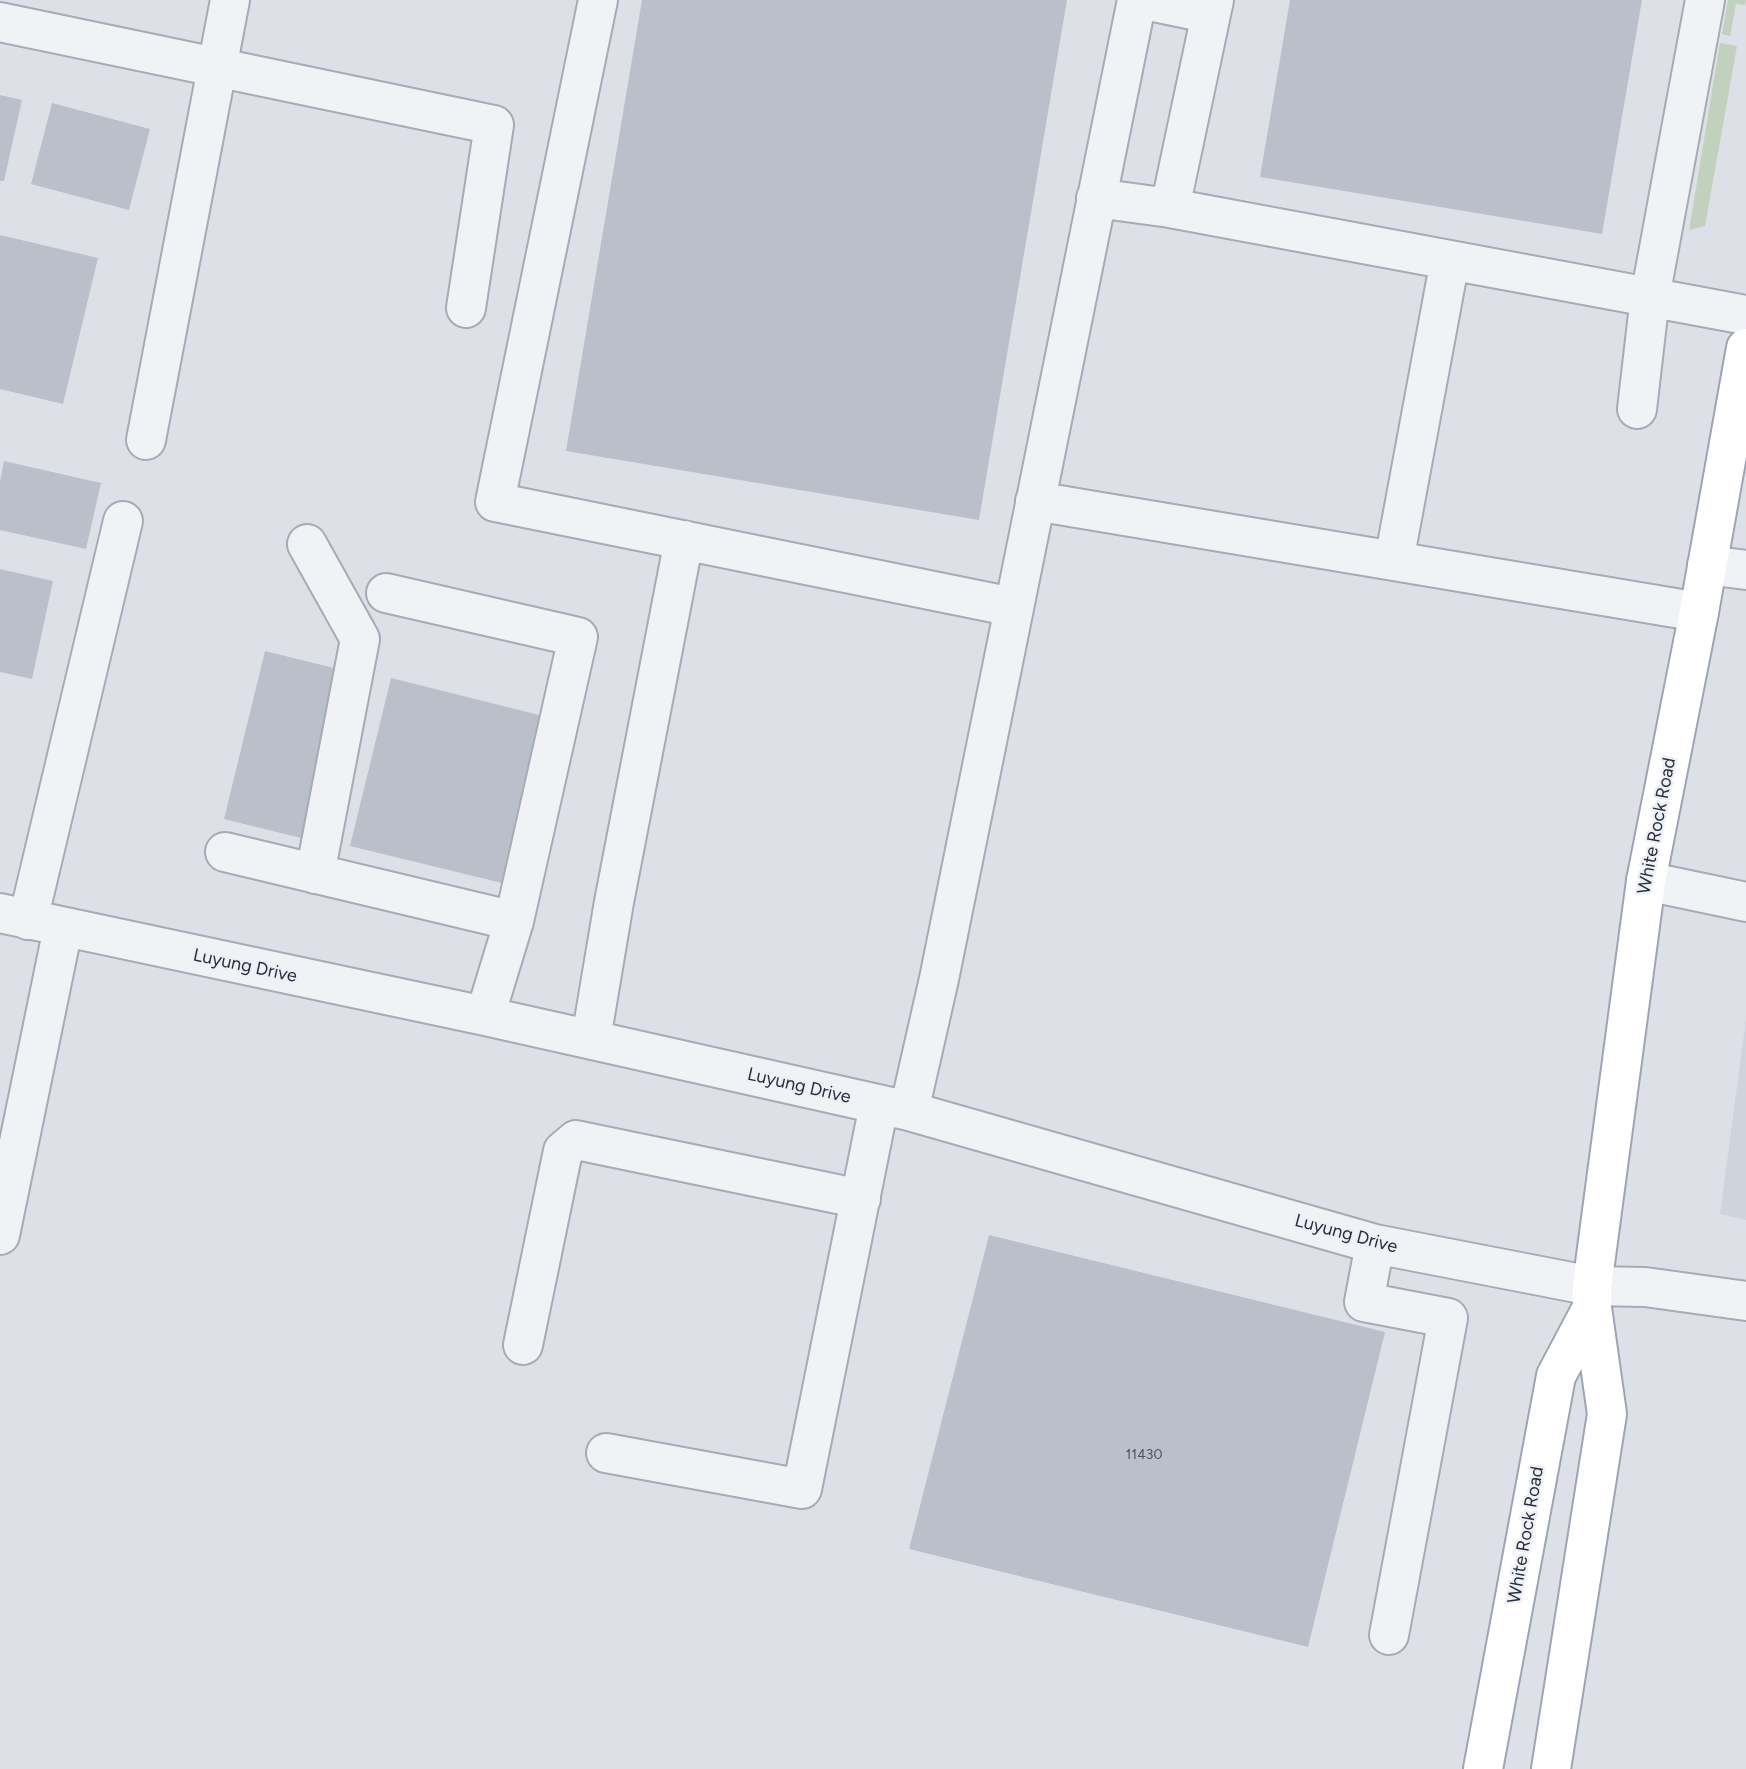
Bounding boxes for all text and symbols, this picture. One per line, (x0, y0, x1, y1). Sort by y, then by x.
street label: White Rock Road (1633, 756, 1681, 896)
street label: Luyung Drive (191, 944, 299, 988)
street label: Luyung Drive (745, 1064, 853, 1108)
street label: Luyung Drive (1292, 1210, 1400, 1258)
house number: 11430 (1126, 1447, 1162, 1463)
street label: White Rock Road (1503, 1465, 1549, 1605)

